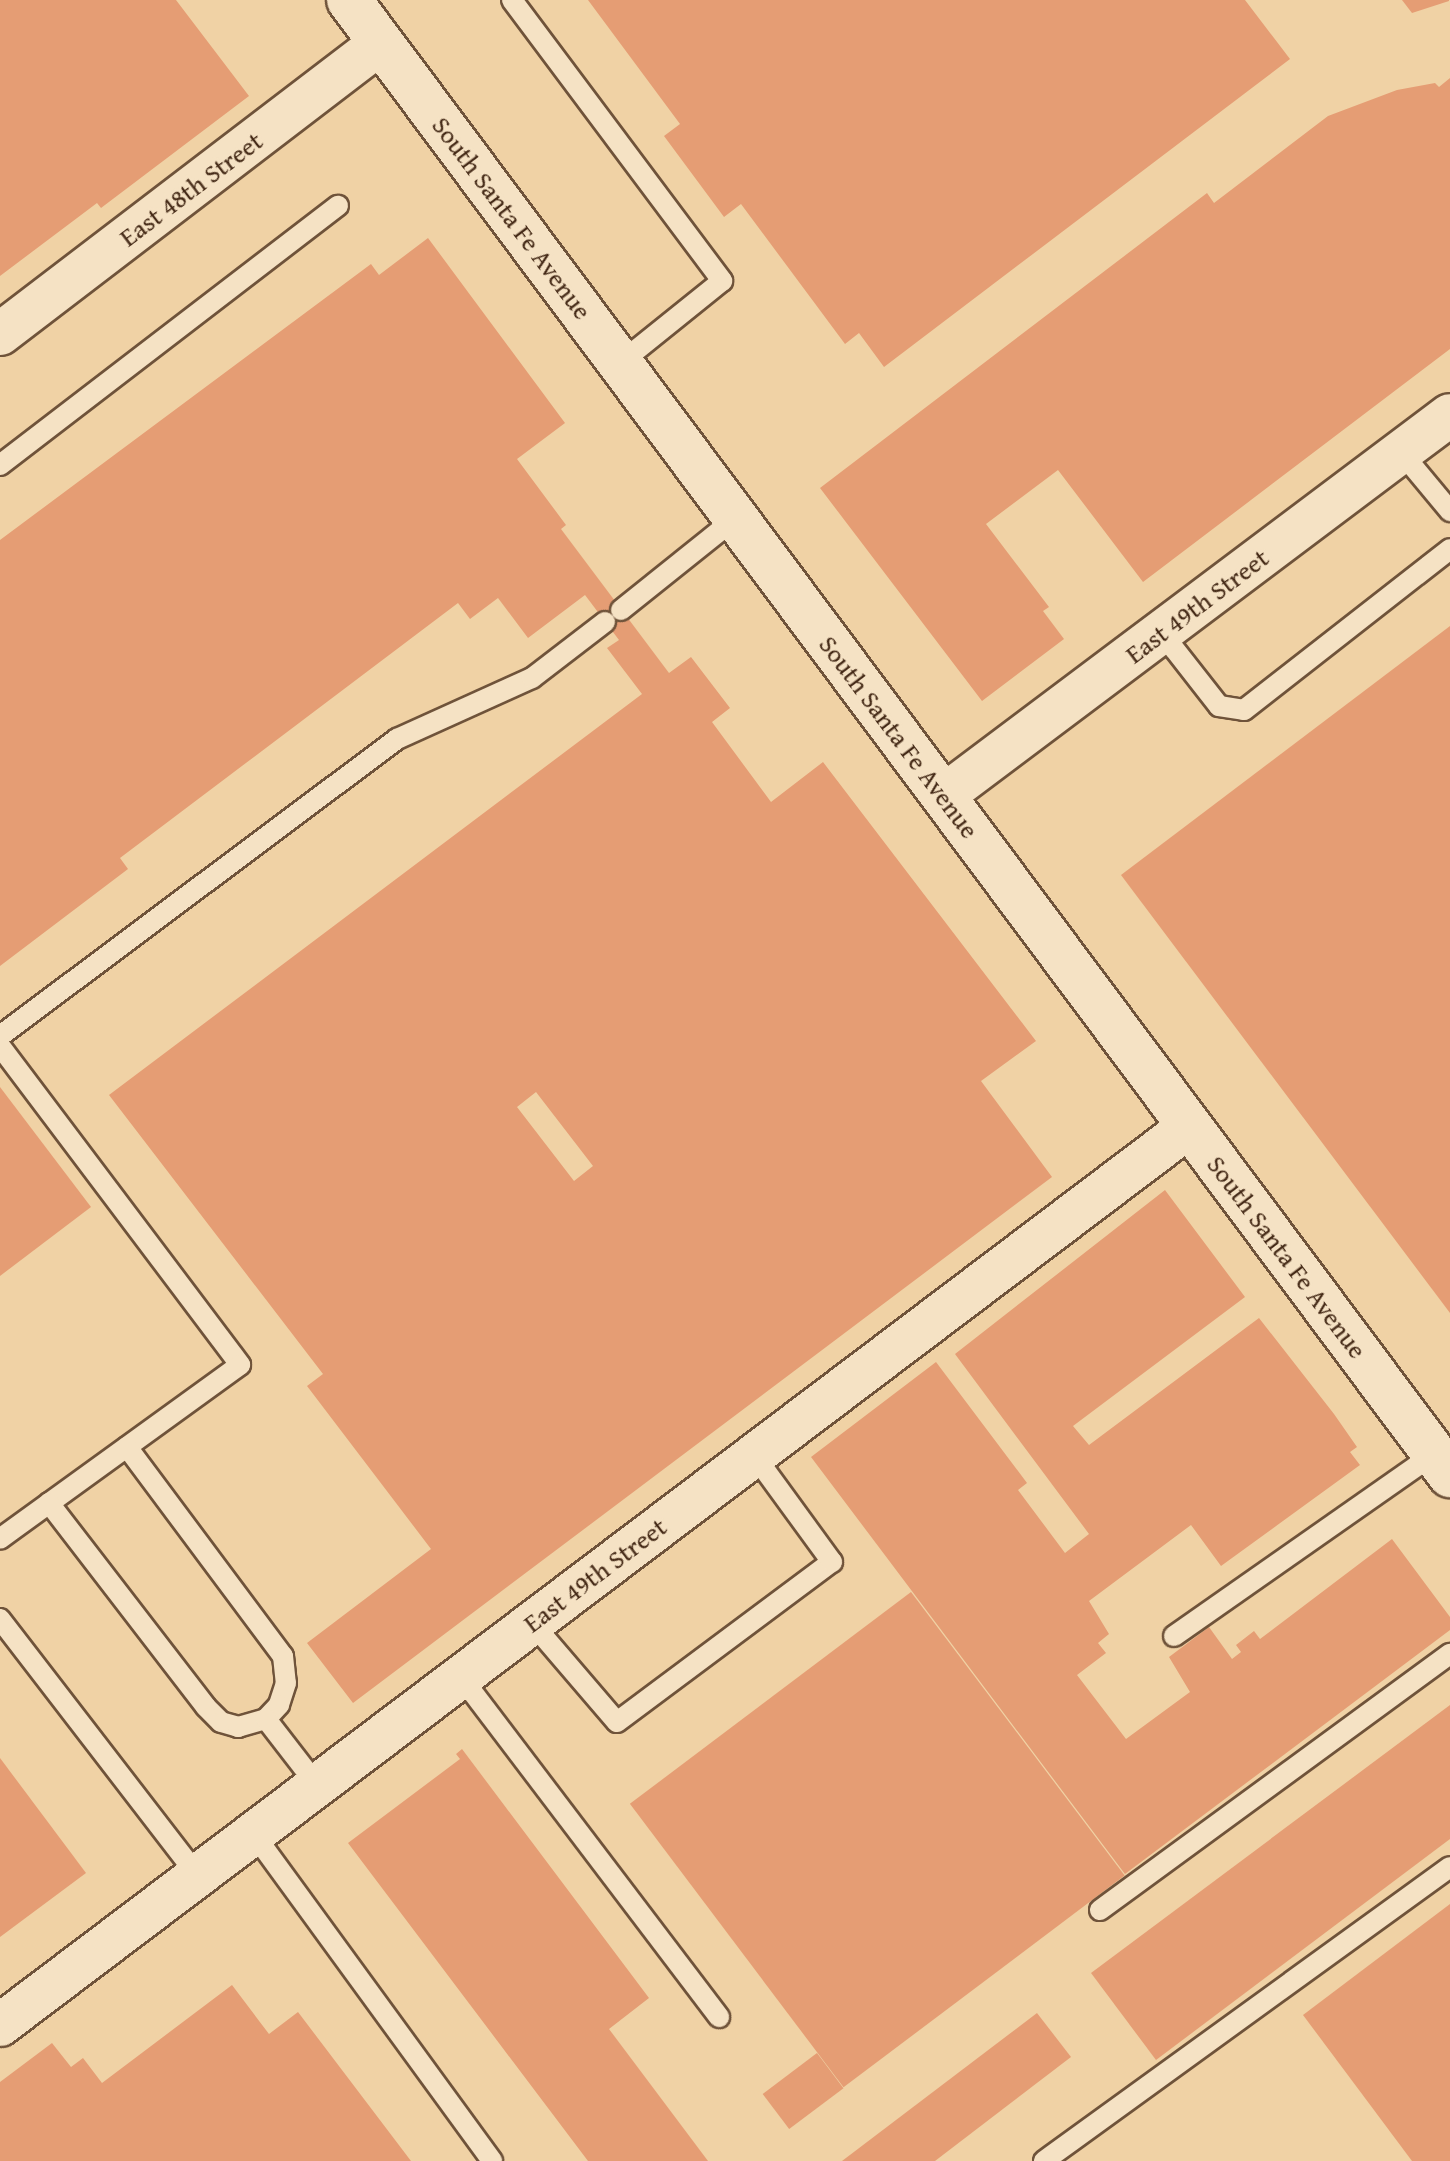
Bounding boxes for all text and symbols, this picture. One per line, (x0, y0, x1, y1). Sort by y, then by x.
street label: South Santa Fe Avenue (426, 110, 598, 326)
street label: East 48th Street (113, 125, 269, 253)
street label: East 49th Street (1119, 542, 1275, 670)
street label: South Santa Fe Avenue (813, 629, 985, 845)
street label: South Santa Fe Avenue (1201, 1149, 1373, 1365)
street label: East 49th Street (517, 1511, 673, 1639)

